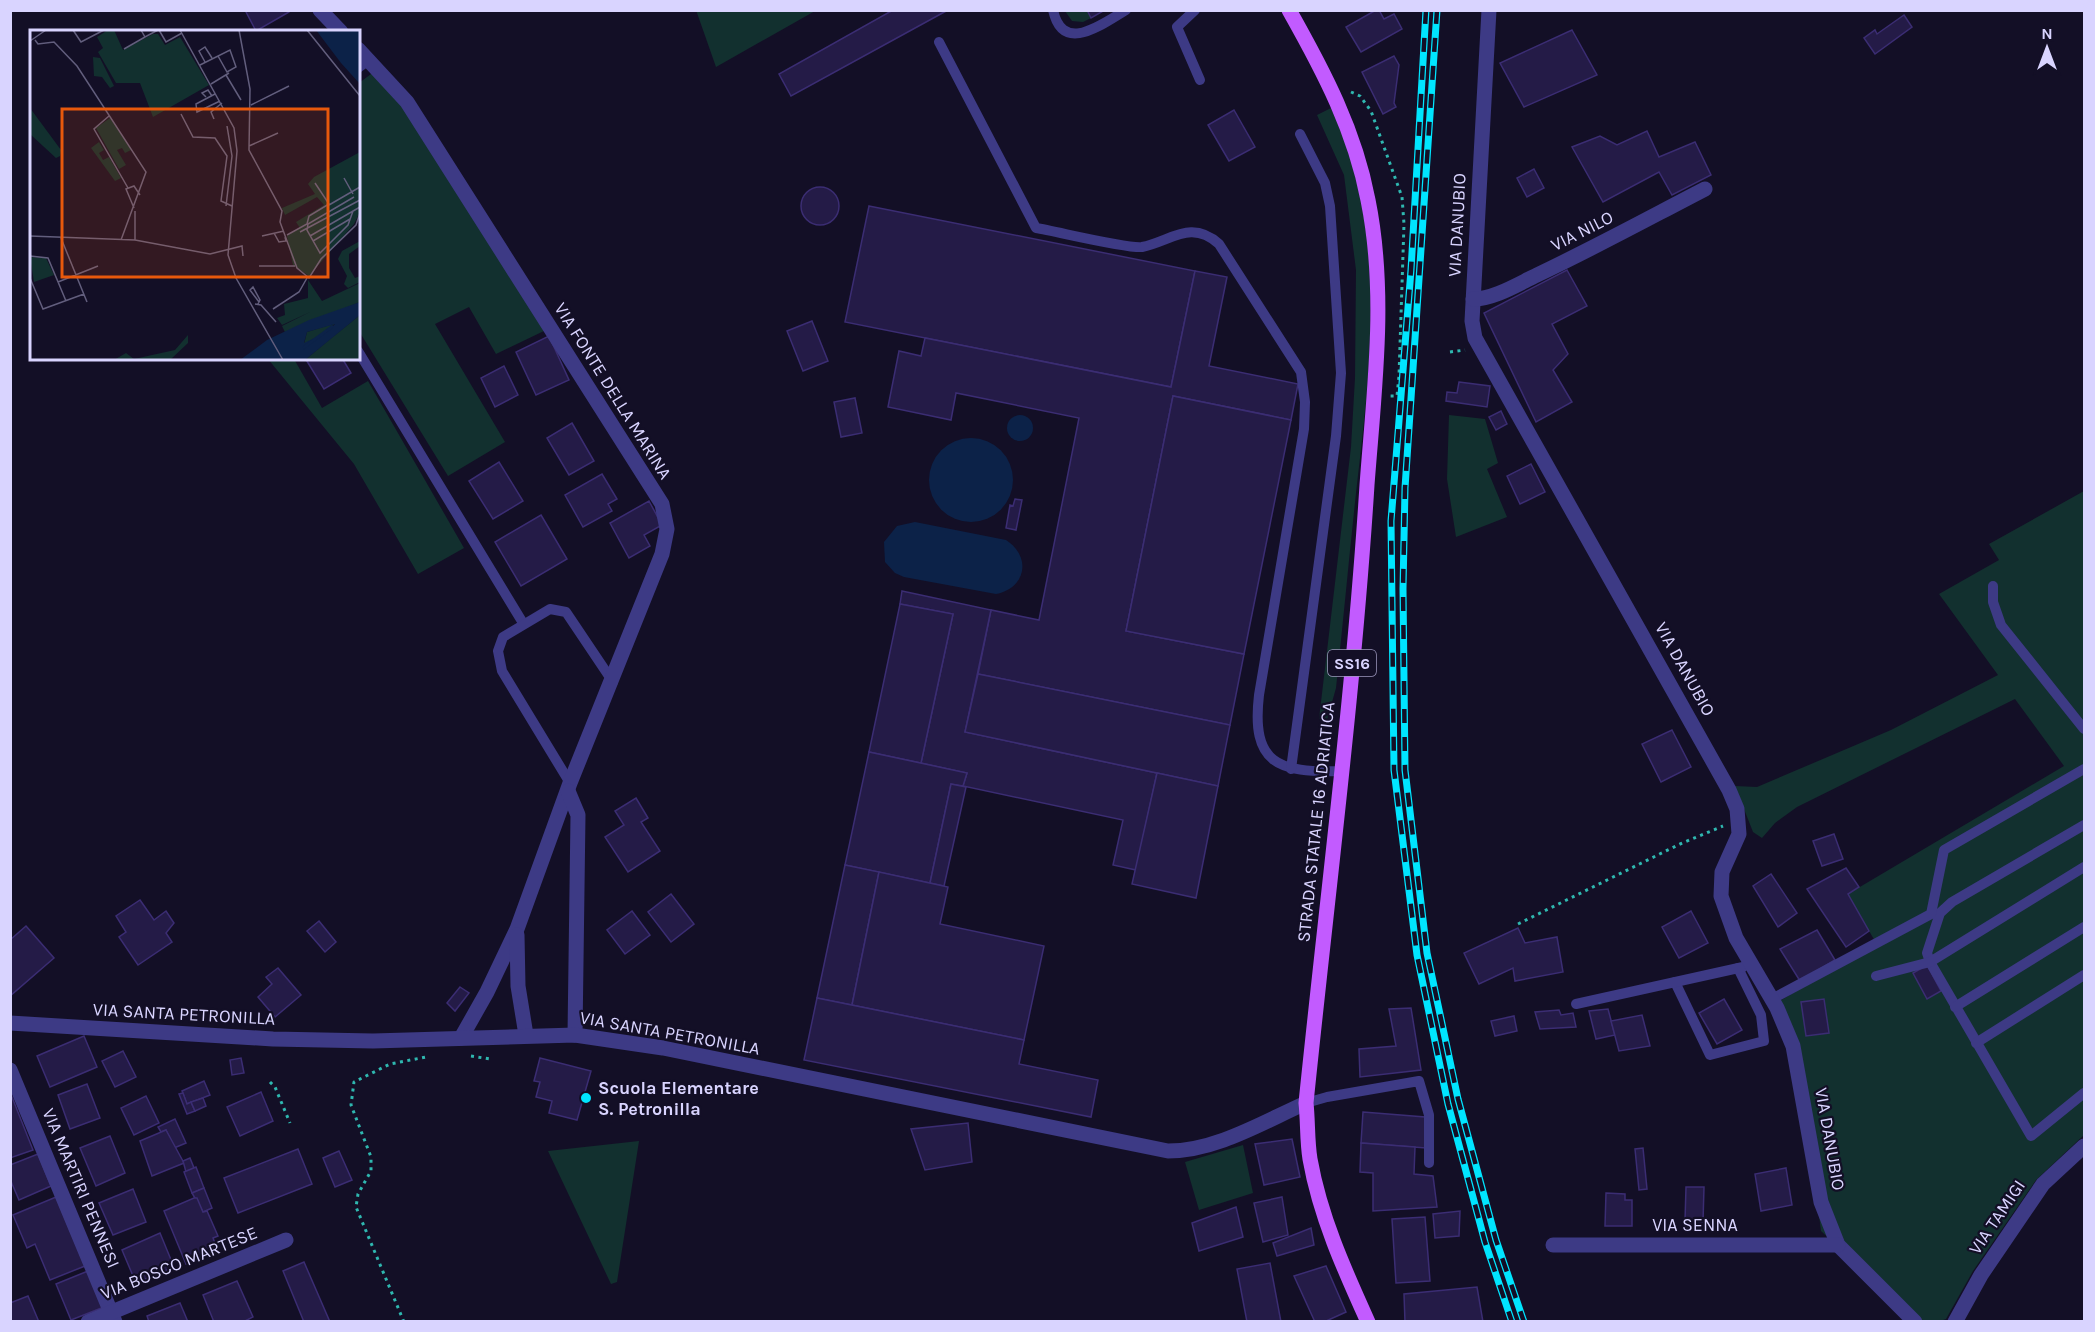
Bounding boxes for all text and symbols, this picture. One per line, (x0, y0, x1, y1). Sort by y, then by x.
north arrow (2017, 18, 2077, 78)
text: N (2041, 24, 2053, 43)
inset map (30, 30, 360, 360)
street label: VIA DANUBIO (1443, 173, 1471, 277)
street label: VIA NILO (1547, 206, 1617, 256)
street label: VIA FONTE DELLA MARINA (550, 299, 676, 483)
street label: VIA DANUBIO (1650, 618, 1720, 720)
road number: SS16 (1328, 650, 1376, 676)
street label: STRADA STATALE 16 ADRIATICA (1292, 701, 1340, 943)
street label: VIA SANTA PETRONILLA (92, 998, 276, 1030)
street label: VIA SANTA PETRONILLA (578, 1006, 762, 1060)
place label: Scuola Elementare S. Petronilla (598, 1077, 759, 1120)
street label: VIA DANUBIO (1810, 1086, 1850, 1192)
marker: Scuola Elementare S. Petronilla (579, 1091, 593, 1105)
street label: VIA MARTIRI PENNESI (37, 1105, 125, 1271)
street label: VIA TAMIGI (1964, 1175, 2030, 1259)
street label: VIA SENNA (1652, 1214, 1738, 1236)
street label: VIA BOSCO MARTESE (97, 1221, 261, 1305)

